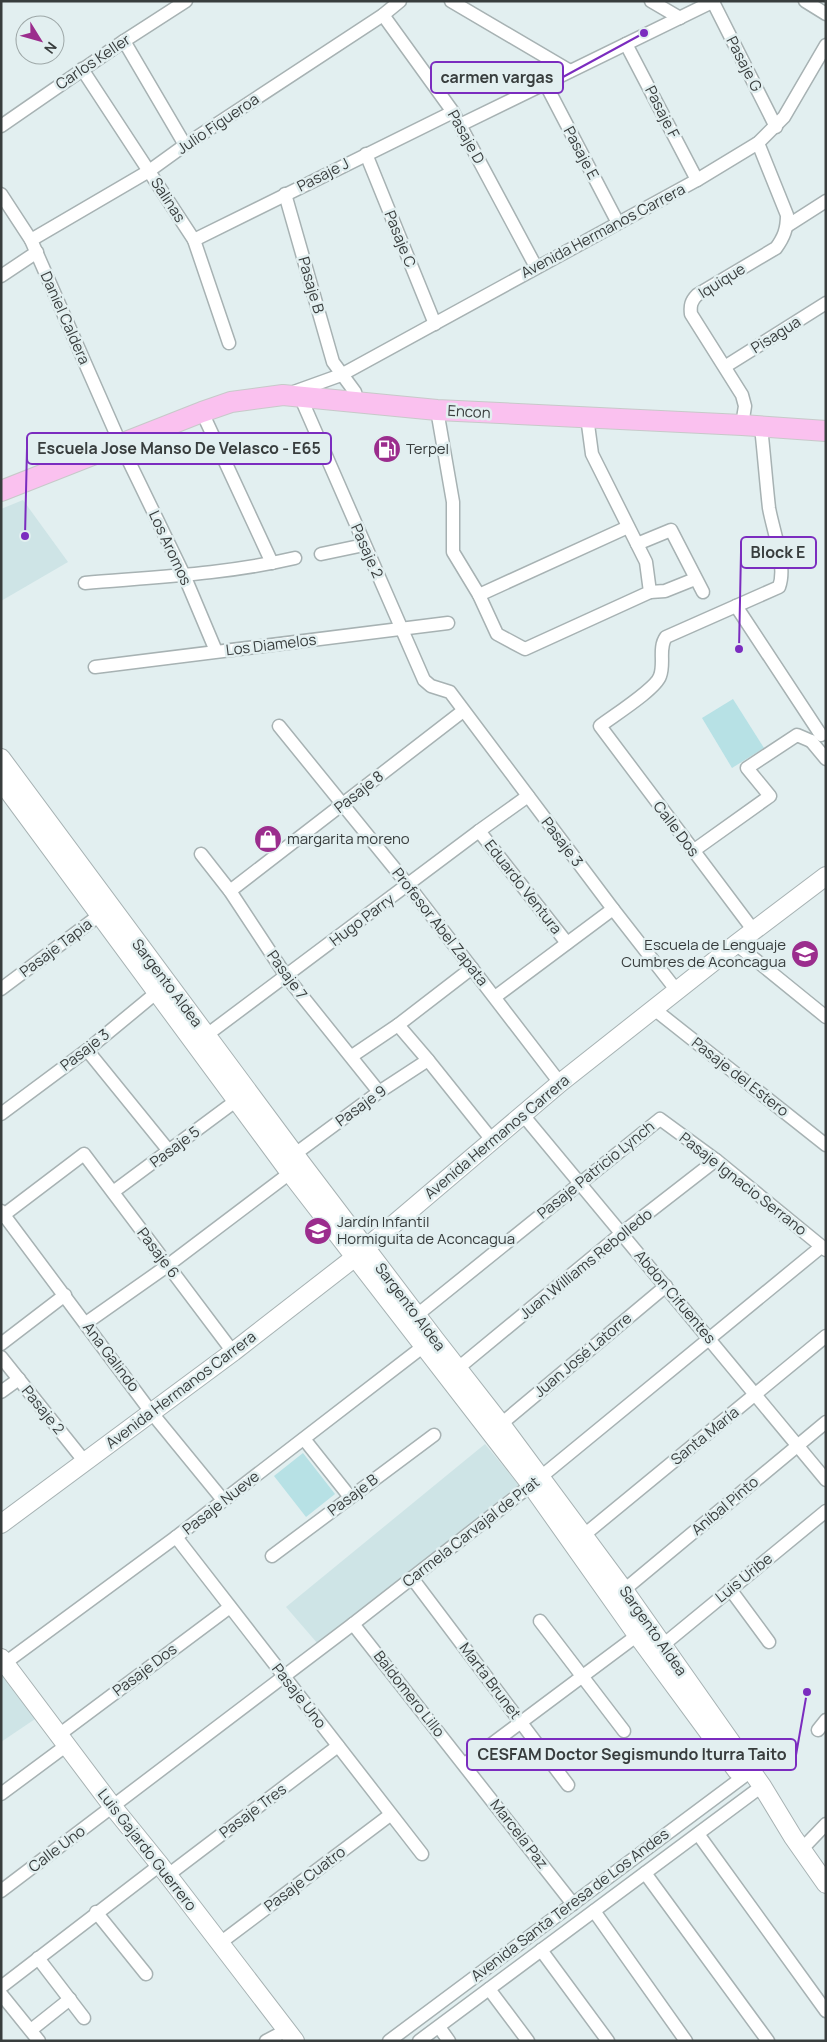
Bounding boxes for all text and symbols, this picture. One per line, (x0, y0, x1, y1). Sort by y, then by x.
north arrow (15, 15, 65, 65)
street label: Carlos Keller (51, 29, 135, 94)
street label: Pasaje G (722, 33, 767, 95)
text: N (40, 38, 61, 58)
callout: carmen vargas (431, 62, 563, 93)
text: carmen vargas (441, 66, 554, 88)
street label: Pasaje F (640, 82, 685, 142)
street label: Julio Figueroa (173, 88, 263, 159)
street label: Pasaje D (443, 106, 490, 168)
street label: Pasaje E (559, 123, 604, 183)
street label: Pasaje J (293, 153, 352, 197)
street label: Salinas (146, 173, 191, 226)
street label: Avenida Hermanos Carrera (517, 178, 689, 283)
street label: Pasaje C (380, 207, 421, 271)
street label: Pasaje B (293, 254, 330, 316)
street label: Iquique (694, 258, 749, 303)
street label: Daniel Caldera (36, 268, 95, 368)
street label: Pisagua (747, 311, 805, 358)
street label: Encon (447, 400, 491, 423)
callout: Escuela Jose Manso De Velasco - E65 (27, 433, 331, 464)
fuel station icon: Terpel (372, 434, 402, 464)
text: Escuela Jose Manso De Velasco - E65 (37, 437, 321, 459)
place label: Terpel (406, 438, 449, 459)
street label: Los Aromos (144, 507, 197, 589)
street label: Pasaje 2 (346, 520, 389, 581)
callout: Block E (741, 537, 816, 568)
text: Block E (751, 541, 805, 563)
street label: Los Diamelos (225, 629, 317, 660)
street label: Pasaje 8 (330, 766, 388, 818)
street label: Calle Dos (649, 797, 704, 861)
street label: Pasaje 3 (537, 813, 588, 871)
shop icon: margarita moreno (253, 824, 283, 854)
place label: margarita moreno (287, 828, 410, 849)
street label: Eduardo Ventura (480, 835, 567, 938)
street label: Profesor Abel Zapata (388, 863, 493, 990)
street label: Hugo Parry (325, 888, 398, 951)
street label: Pasaje Tapia (15, 913, 96, 982)
street label: Sargento Aldea (127, 934, 208, 1031)
place label: Escuela de Lenguaje Cumbres de Aconcagua (621, 934, 786, 972)
school or university icon: Escuela de Lenguaje Cumbres de Aconcagua (790, 939, 820, 969)
street label: Pasaje 7 (262, 946, 312, 1004)
street label: Pasaje 3 (56, 1024, 114, 1075)
street label: Pasaje del Estero (687, 1032, 793, 1121)
street label: Avenida Hermanos Carrera (420, 1070, 574, 1204)
street label: Pasaje 9 (331, 1080, 390, 1131)
street label: Pasaje Patricio Lynch (533, 1116, 659, 1223)
street label: Pasaje 5 (145, 1121, 204, 1172)
street label: Pasaje Ignacio Serrano (675, 1127, 812, 1240)
street label: Juan Williams Rebolledo (515, 1203, 657, 1324)
place label: Jardín Infantil Hormiguita de Aconcagua (337, 1211, 515, 1249)
school or university icon: Jardín Infantil Hormiguita de Aconcagua (303, 1216, 333, 1246)
street label: Pasaje 6 (133, 1223, 184, 1282)
street label: Abdon Cifuentes (630, 1245, 721, 1348)
street label: Sargento Aldea (370, 1258, 451, 1355)
street label: Juan José Latorre (529, 1307, 636, 1402)
street label: Ana Galindo (78, 1318, 145, 1396)
street label: Avenida Hermanos Carrera (101, 1326, 260, 1453)
street label: Pasaje 2 (17, 1381, 70, 1439)
street label: Santa María (666, 1402, 743, 1470)
street label: Pasaje Nueve (178, 1466, 264, 1539)
street label: Pasaje B (323, 1469, 382, 1520)
street label: Carmela Carvajal de Prat (398, 1471, 544, 1592)
street label: Aníbal Pinto (687, 1471, 763, 1540)
street label: Luis Uribe (711, 1548, 777, 1607)
street label: Sargento Aldea (615, 1581, 692, 1680)
street label: Pasaje Dos (108, 1638, 181, 1701)
street label: Marta Brunet (455, 1638, 526, 1723)
street label: Baldomero Lillo (369, 1646, 450, 1741)
street label: Pasaje Uno (267, 1659, 331, 1733)
callout: CESFAM Doctor Segismundo Iturra Taito (467, 1739, 796, 1770)
text: CESFAM Doctor Segismundo Iturra Taito (477, 1743, 787, 1765)
street label: Pasaje Tres (215, 1778, 291, 1843)
street label: Luis Gajardo Guerrero (93, 1784, 202, 1915)
street label: Marcela Paz (486, 1795, 553, 1873)
street label: Calle Uno (24, 1820, 90, 1877)
street label: Avenida Santa Teresa de Los Andes (466, 1823, 673, 1986)
street label: Pasaje Cuatro (260, 1841, 350, 1916)

